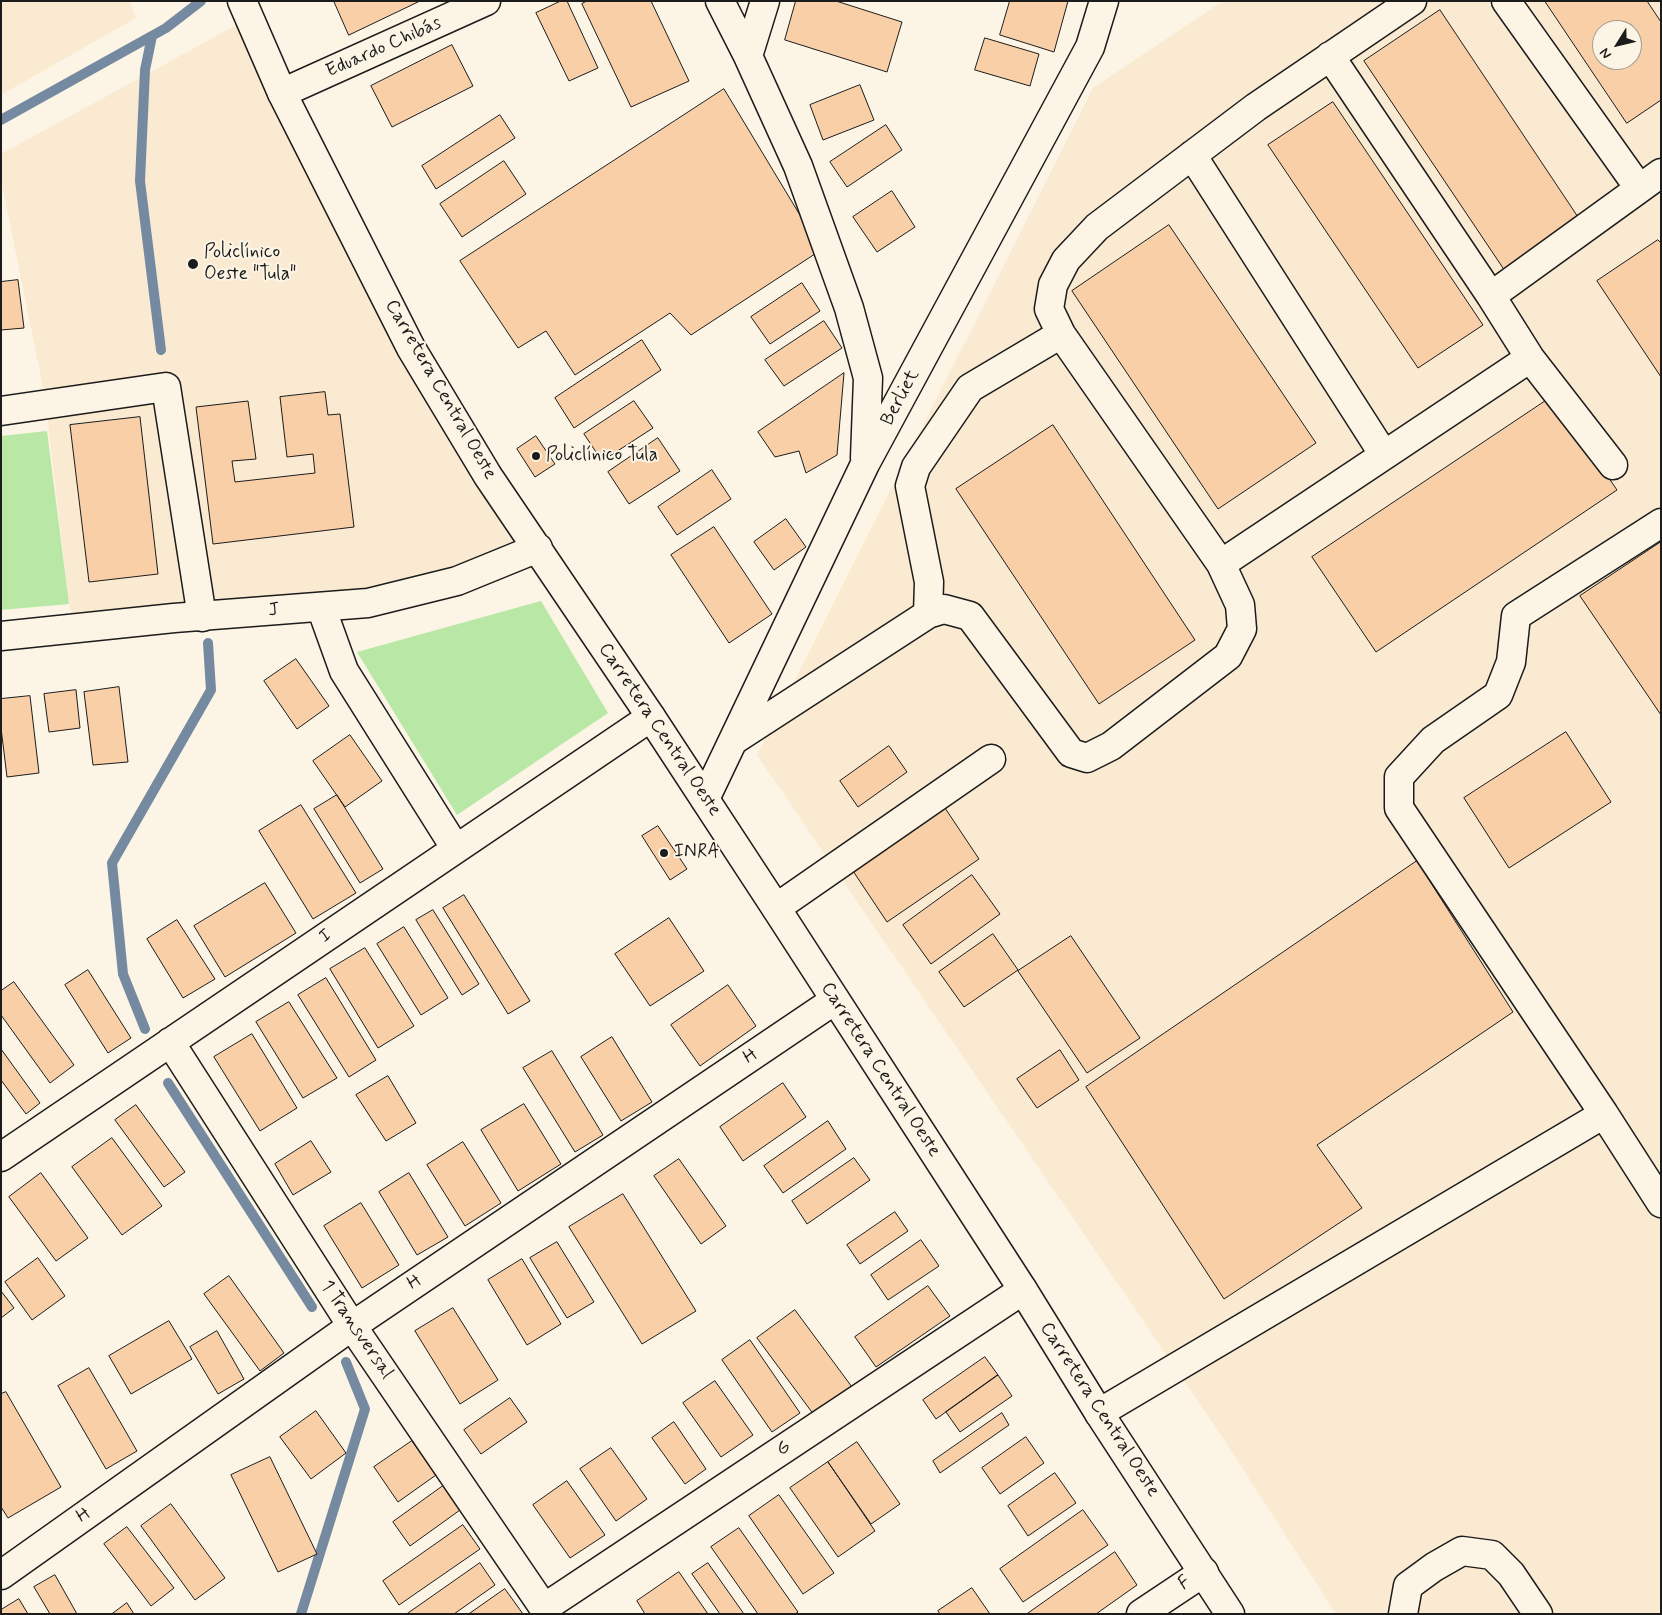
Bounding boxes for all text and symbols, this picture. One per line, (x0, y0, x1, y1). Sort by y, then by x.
street label: Eduardo Chibás (323, 12, 445, 84)
north arrow (1592, 20, 1642, 70)
text: N (1596, 44, 1616, 62)
place label: Policlínico Oeste "Tula" (204, 242, 296, 286)
marker: Policlínico Oeste "Tula" (186, 257, 200, 271)
street label: Carretera Central Oeste (379, 296, 501, 484)
street label: Berliet (877, 366, 925, 430)
place label: Policlínico Tula (546, 445, 658, 467)
marker: Policlínico Tula (530, 450, 542, 462)
street label: J (268, 599, 280, 623)
street label: Carretera Central Oeste (593, 639, 725, 821)
place label: INRA (674, 842, 719, 864)
marker: INRA (658, 847, 670, 859)
street label: I (315, 925, 337, 949)
street label: Carretera Central Oeste (815, 978, 945, 1162)
street label: H (739, 1044, 763, 1070)
street label: H (403, 1270, 427, 1296)
street label: 1 Transversal (315, 1276, 397, 1384)
street label: Carretera Central Oeste (1034, 1318, 1164, 1502)
street label: G (772, 1436, 796, 1462)
street label: H (72, 1503, 96, 1529)
street label: F (1174, 1572, 1196, 1596)

